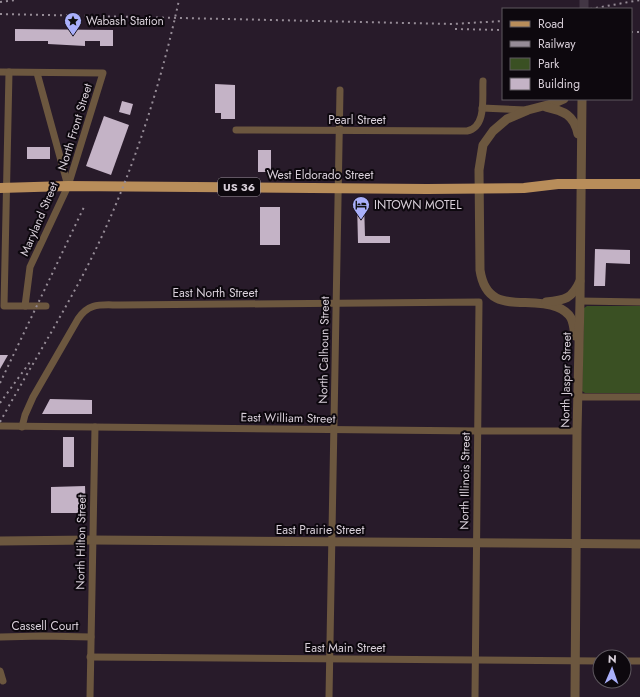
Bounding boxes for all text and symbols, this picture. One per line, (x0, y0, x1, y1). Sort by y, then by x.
legend (502, 8, 632, 100)
place icon: Wabash Station (63, 11, 83, 36)
place label: Wabash Station (86, 12, 164, 30)
text: Road (538, 15, 564, 33)
text: Railway (538, 35, 576, 53)
text: Park (538, 55, 560, 73)
text: Building (538, 75, 580, 93)
street label: North Front Street (53, 81, 97, 173)
street label: Pearl Street (328, 111, 386, 129)
street label: West Eldorado Street (267, 166, 373, 184)
road number: US 36 (218, 178, 260, 196)
street label: Maryland Street (15, 179, 63, 259)
hotel icon: INTOWN MOTEL (351, 195, 371, 220)
place label: INTOWN MOTEL (374, 196, 462, 214)
street label: East North Street (172, 284, 258, 302)
street label: North Calhoun Street (314, 296, 334, 404)
street label: North Jasper Street (556, 332, 576, 428)
street label: East William Street (240, 408, 336, 428)
street label: North Illinois Street (455, 432, 475, 530)
street label: North Hilton Street (71, 494, 91, 590)
street label: East Prairie Street (276, 521, 364, 539)
street label: Cassell Court (11, 617, 79, 635)
street label: East Main Street (305, 639, 386, 657)
north arrow (592, 649, 632, 689)
text: N (608, 651, 617, 667)

